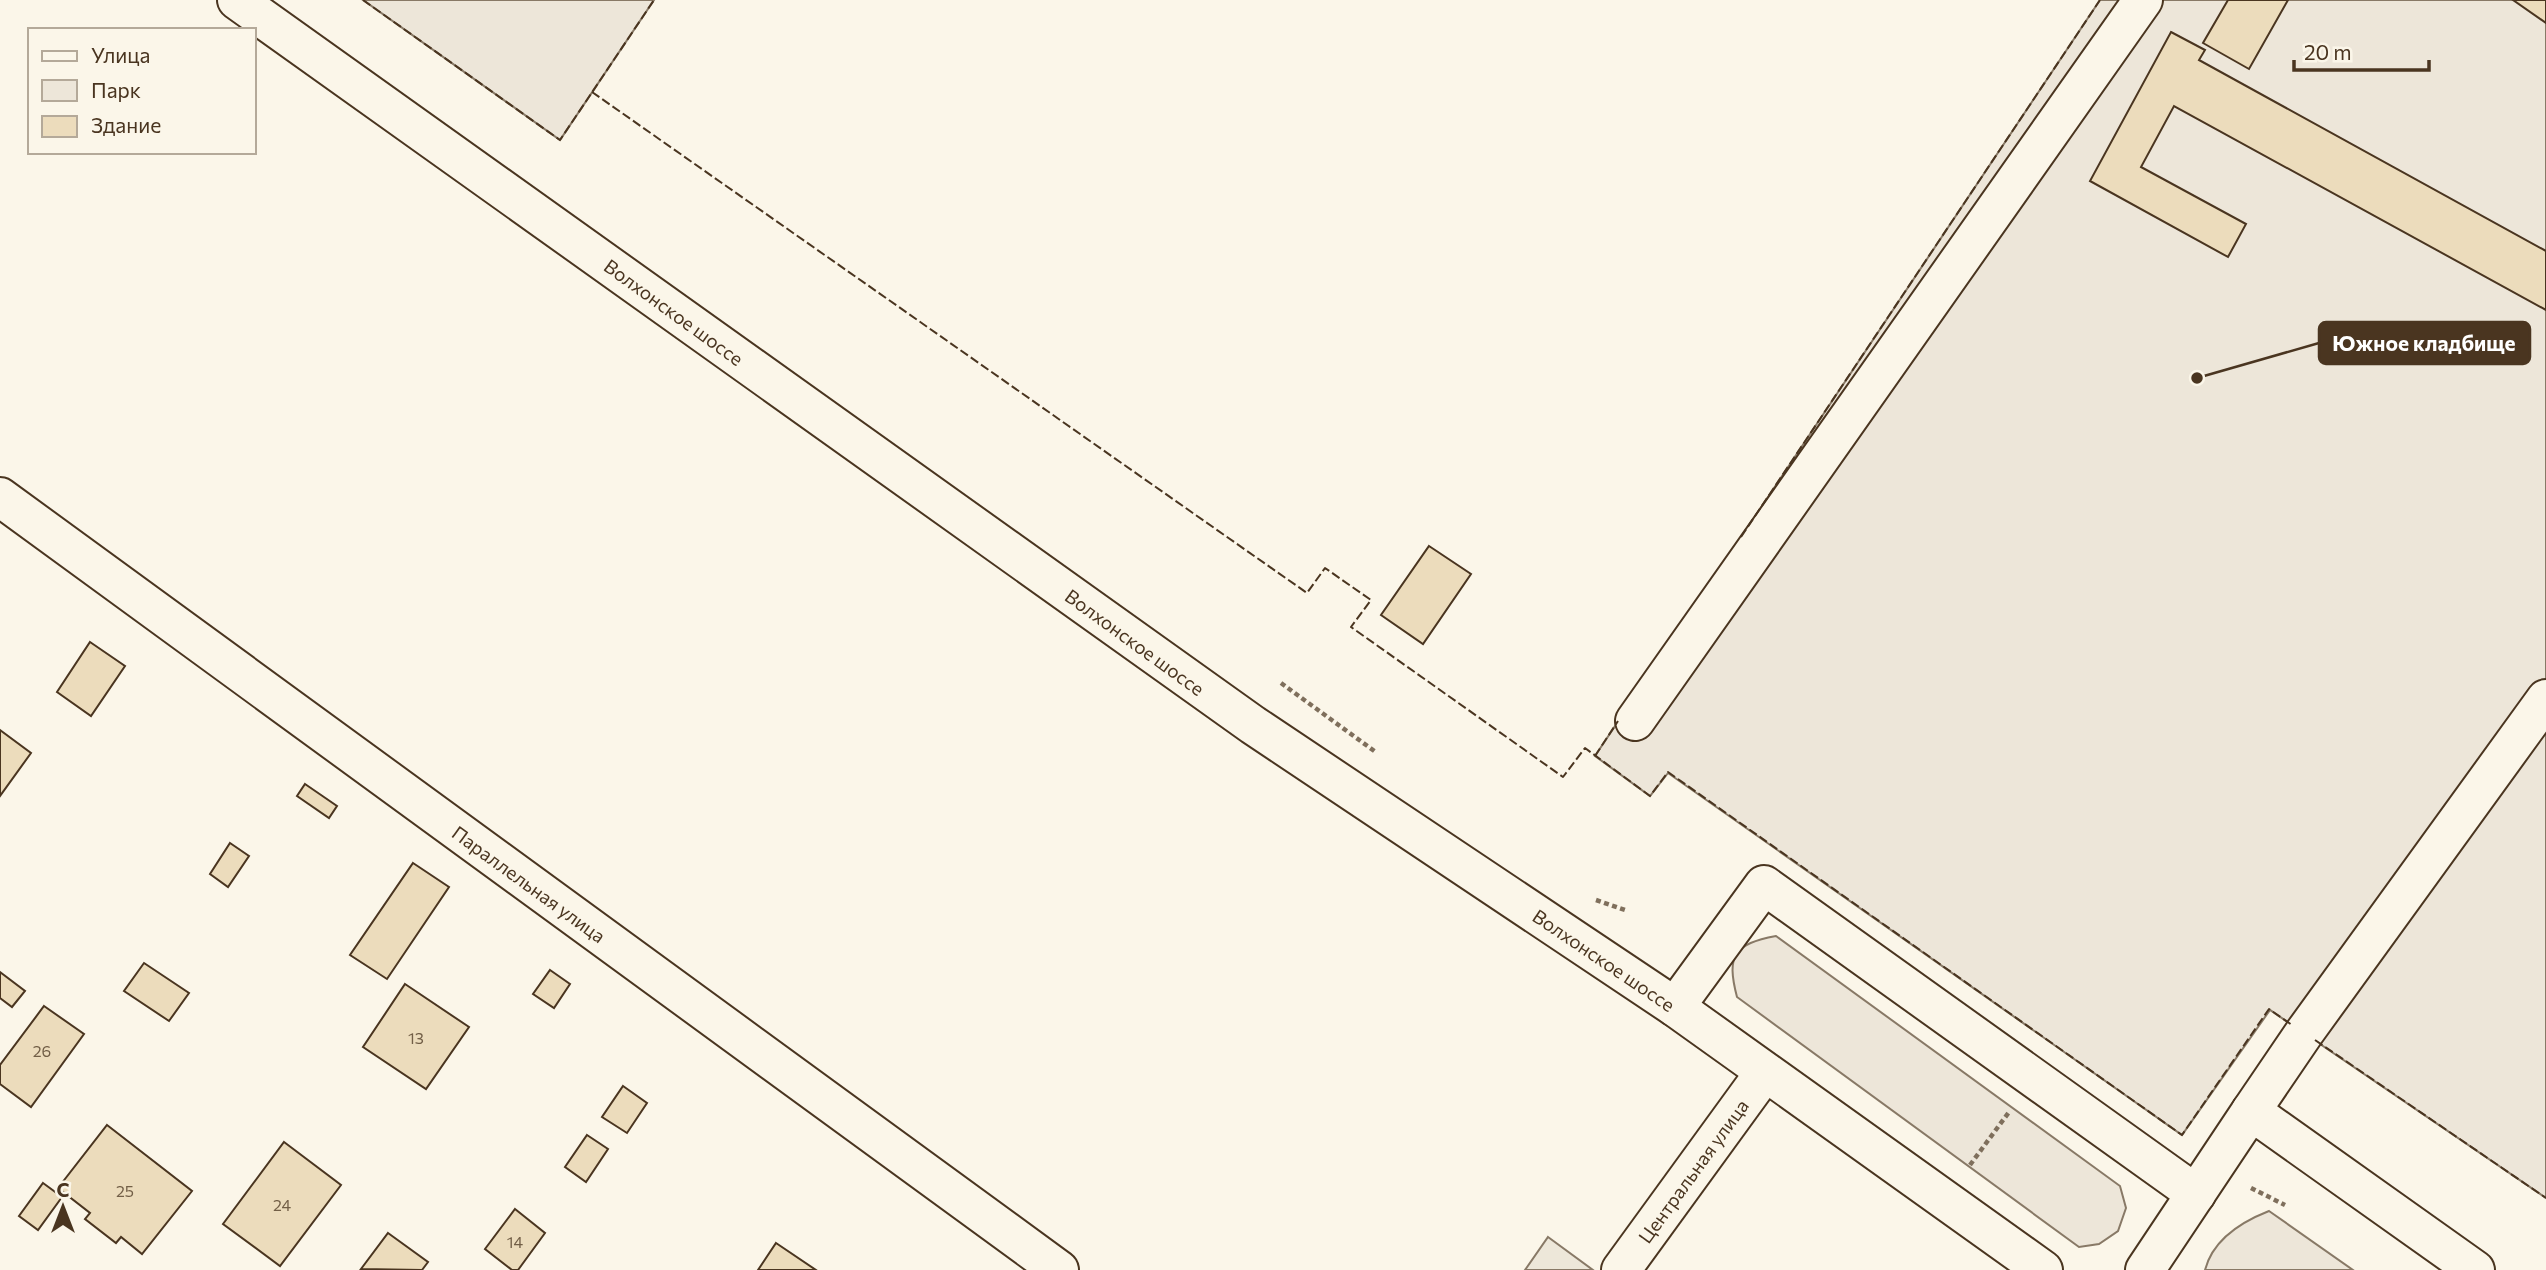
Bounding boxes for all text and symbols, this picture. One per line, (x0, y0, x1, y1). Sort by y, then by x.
legend (28, 28, 256, 154)
scale bar (2294, 28, 2429, 72)
text: 20 m (2304, 39, 2352, 64)
text: Улица (91, 42, 150, 67)
text: Парк (91, 77, 141, 102)
text: Здание (91, 112, 161, 137)
street label: Волхонское шоссе (600, 254, 748, 370)
callout: Южное кладбище (2319, 322, 2530, 364)
text: Южное кладбище (2332, 330, 2516, 355)
street label: Волхонское шоссе (1061, 584, 1209, 700)
street label: Параллельная улица (448, 821, 610, 947)
street label: Волхонское шоссе (1529, 904, 1679, 1016)
house number: 13 (408, 1028, 424, 1047)
house number: 26 (33, 1041, 51, 1060)
street label: Центральная улица (1633, 1095, 1753, 1247)
north arrow (28, 1172, 98, 1242)
text: С (57, 1178, 70, 1201)
house number: 25 (116, 1181, 134, 1200)
house number: 24 (273, 1195, 291, 1214)
house number: 14 (507, 1232, 524, 1251)

